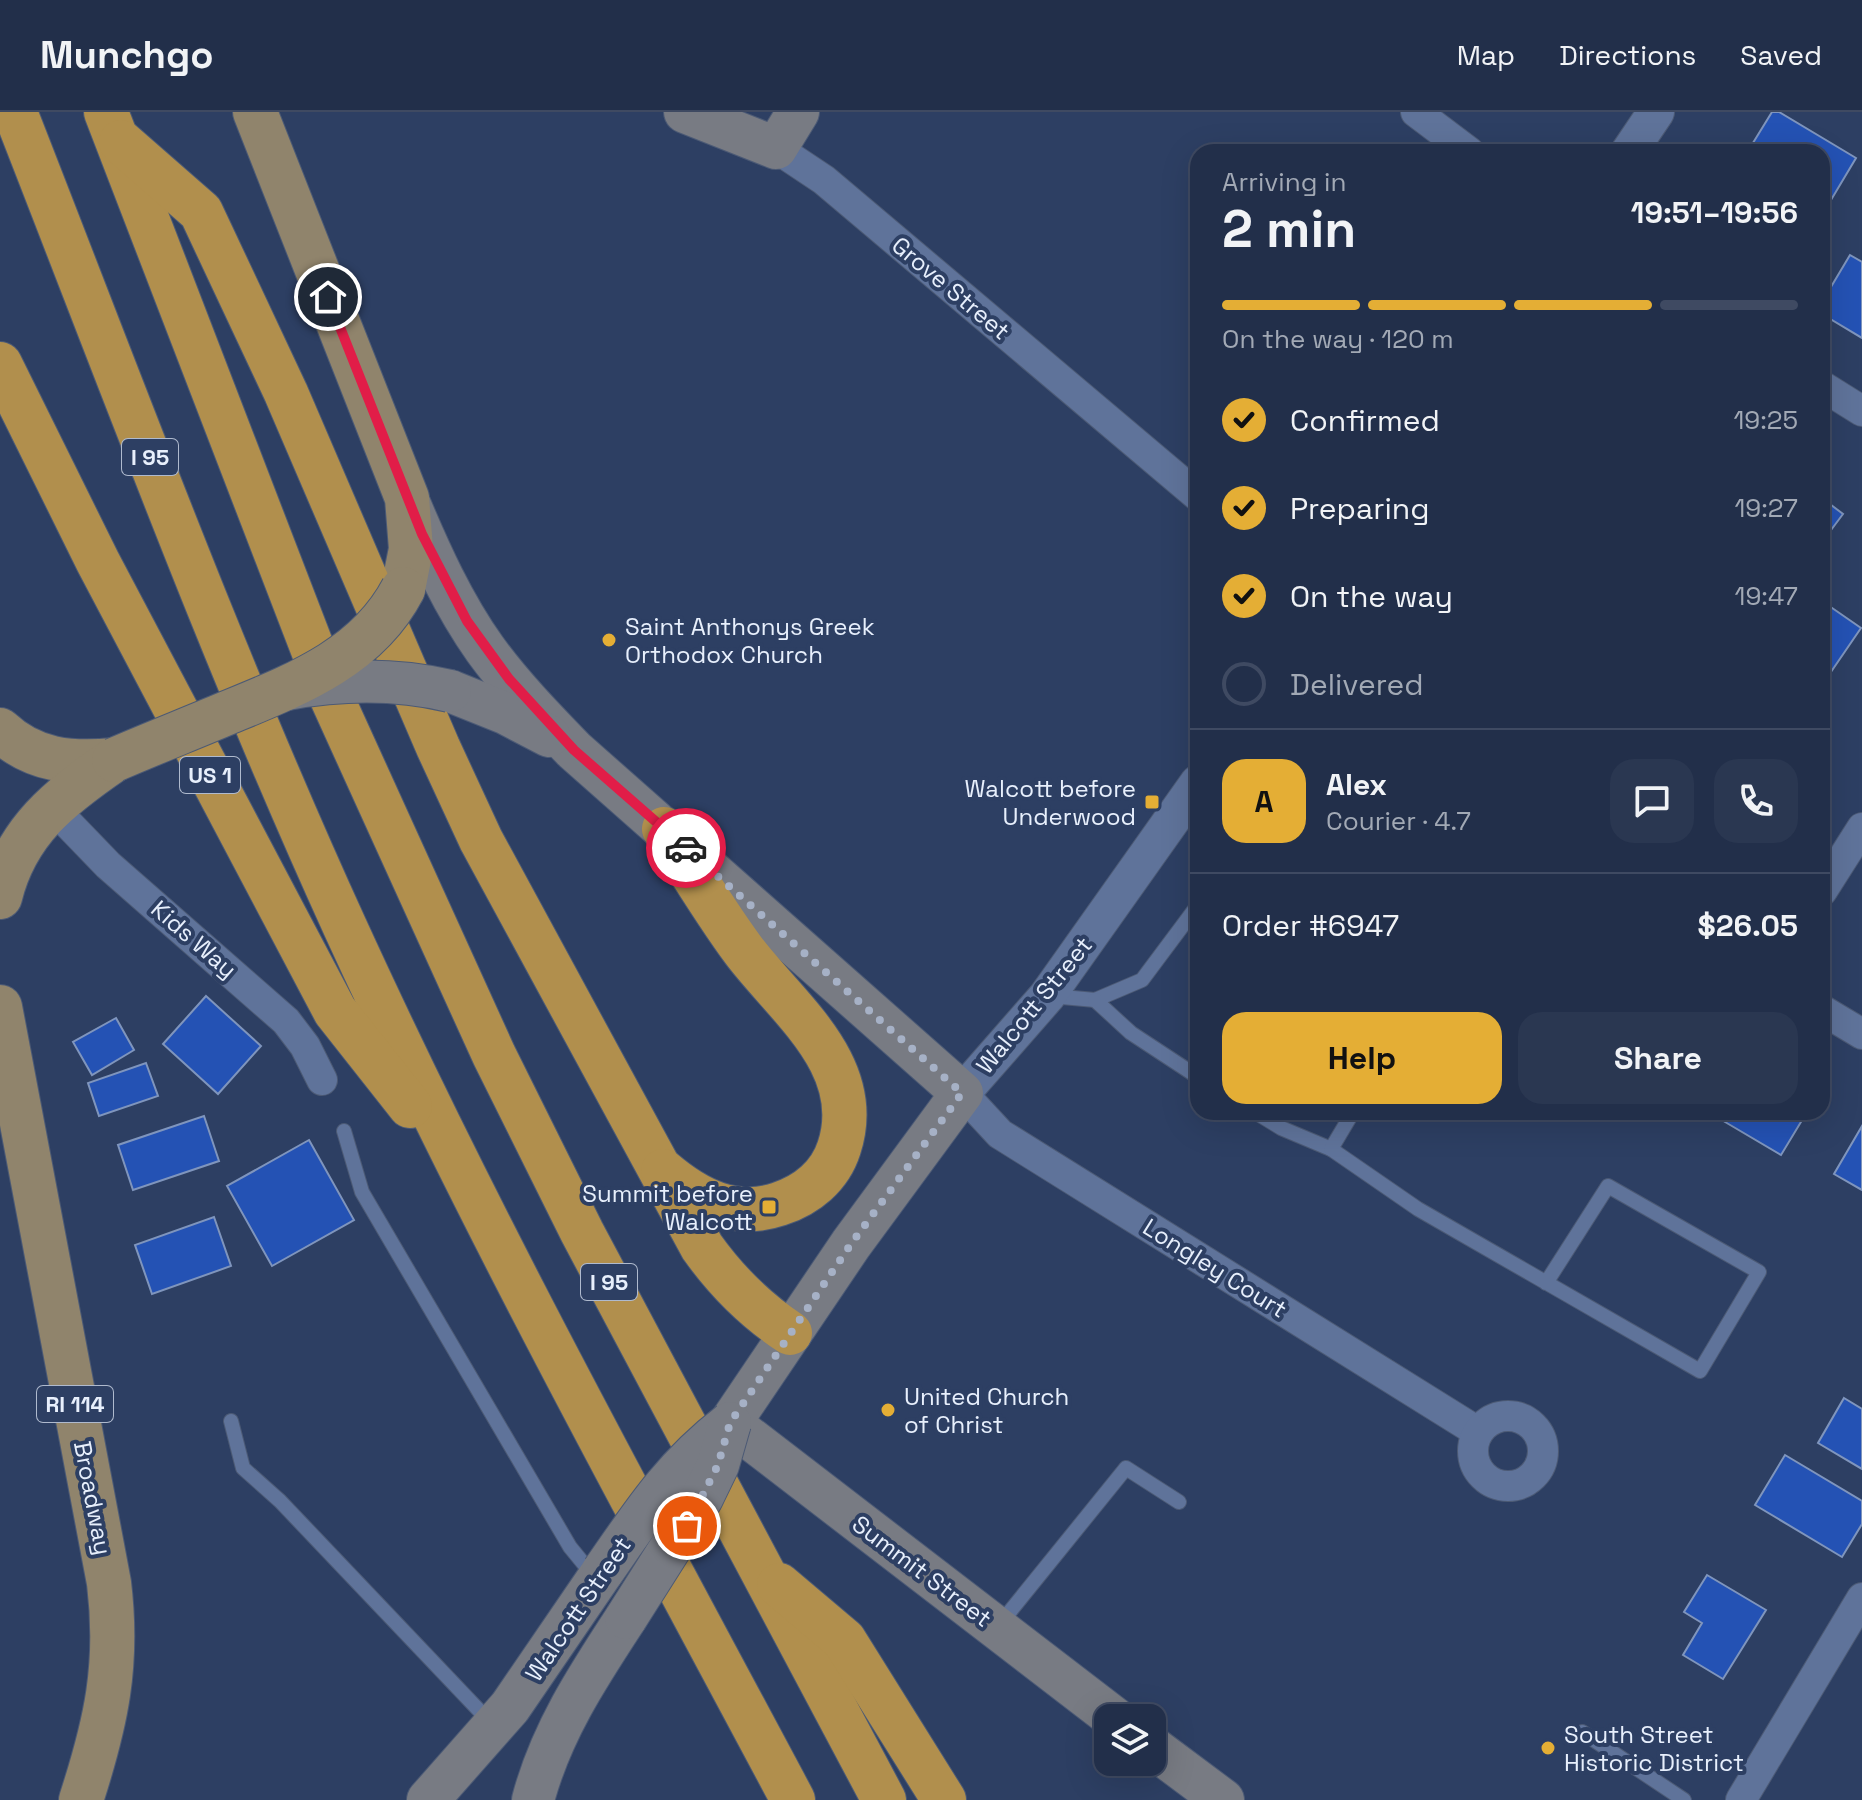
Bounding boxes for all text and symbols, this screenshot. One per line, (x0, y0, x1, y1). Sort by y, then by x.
text: Munchgo (40, 31, 214, 79)
text: Map (1457, 37, 1515, 73)
text: Directions (1559, 37, 1696, 73)
text: Saved (1740, 37, 1822, 73)
text: Arriving in (1222, 165, 1346, 199)
text: 19:51–19:56 (1631, 193, 1798, 232)
text: 2 min (1222, 196, 1356, 262)
street label: Grove Street (886, 230, 1016, 346)
pin (294, 263, 362, 331)
icon: home (306, 275, 350, 319)
text: On the way · 120 m (1222, 322, 1454, 356)
icon: check (1222, 398, 1266, 442)
text: Confirmed (1290, 401, 1440, 440)
text: 19:25 (1733, 403, 1798, 437)
road number: I 95 (122, 439, 178, 475)
icon: check (1222, 486, 1266, 530)
text: Preparing (1290, 489, 1429, 528)
text: 19:27 (1735, 491, 1798, 525)
icon: check (1222, 574, 1266, 618)
text: On the way (1290, 577, 1453, 616)
text: 19:47 (1735, 579, 1798, 613)
place label: Saint Anthonys Greek Orthodox Church (625, 611, 875, 670)
marker: Saint Anthonys Greek Orthodox Church (600, 631, 618, 649)
text: Delivered (1290, 665, 1424, 704)
road number: US 1 (180, 757, 240, 793)
button: chat (1610, 759, 1694, 843)
button: phone (1714, 759, 1798, 843)
text: Alex (1326, 765, 1387, 804)
place label: Walcott before Underwood (965, 773, 1136, 832)
text: A (1254, 782, 1274, 821)
marker: Walcott before Underwood (1143, 793, 1161, 811)
text: Courier · 4.7 (1326, 804, 1471, 838)
courier (646, 808, 726, 888)
icon: car (664, 826, 708, 870)
street label: Kids Way (145, 893, 243, 985)
text: Order #6947 (1222, 906, 1399, 945)
text: $26.05 (1698, 906, 1798, 945)
street label: Walcott Street (969, 930, 1099, 1080)
button: Help (1222, 1012, 1502, 1104)
button: Share (1518, 1012, 1798, 1104)
place label: Summit before Walcott (582, 1178, 753, 1237)
marker: Summit before Walcott (760, 1198, 778, 1216)
street label: Longley Court (1137, 1211, 1293, 1325)
road number: I 95 (581, 1264, 637, 1300)
place label: United Church of Christ (904, 1381, 1069, 1440)
road number: RI 114 (37, 1386, 113, 1422)
marker: United Church of Christ (879, 1401, 897, 1419)
street label: Broadway (67, 1438, 119, 1558)
pin (653, 1492, 721, 1560)
icon: bag (665, 1504, 709, 1548)
street label: Summit Street (846, 1508, 998, 1634)
street label: Walcott Street (518, 1531, 638, 1687)
map controls (1094, 1704, 1166, 1776)
button: layers (1094, 1704, 1166, 1776)
place label: South Street Historic District (1564, 1719, 1744, 1778)
marker: South Street Historic District (1539, 1739, 1557, 1757)

